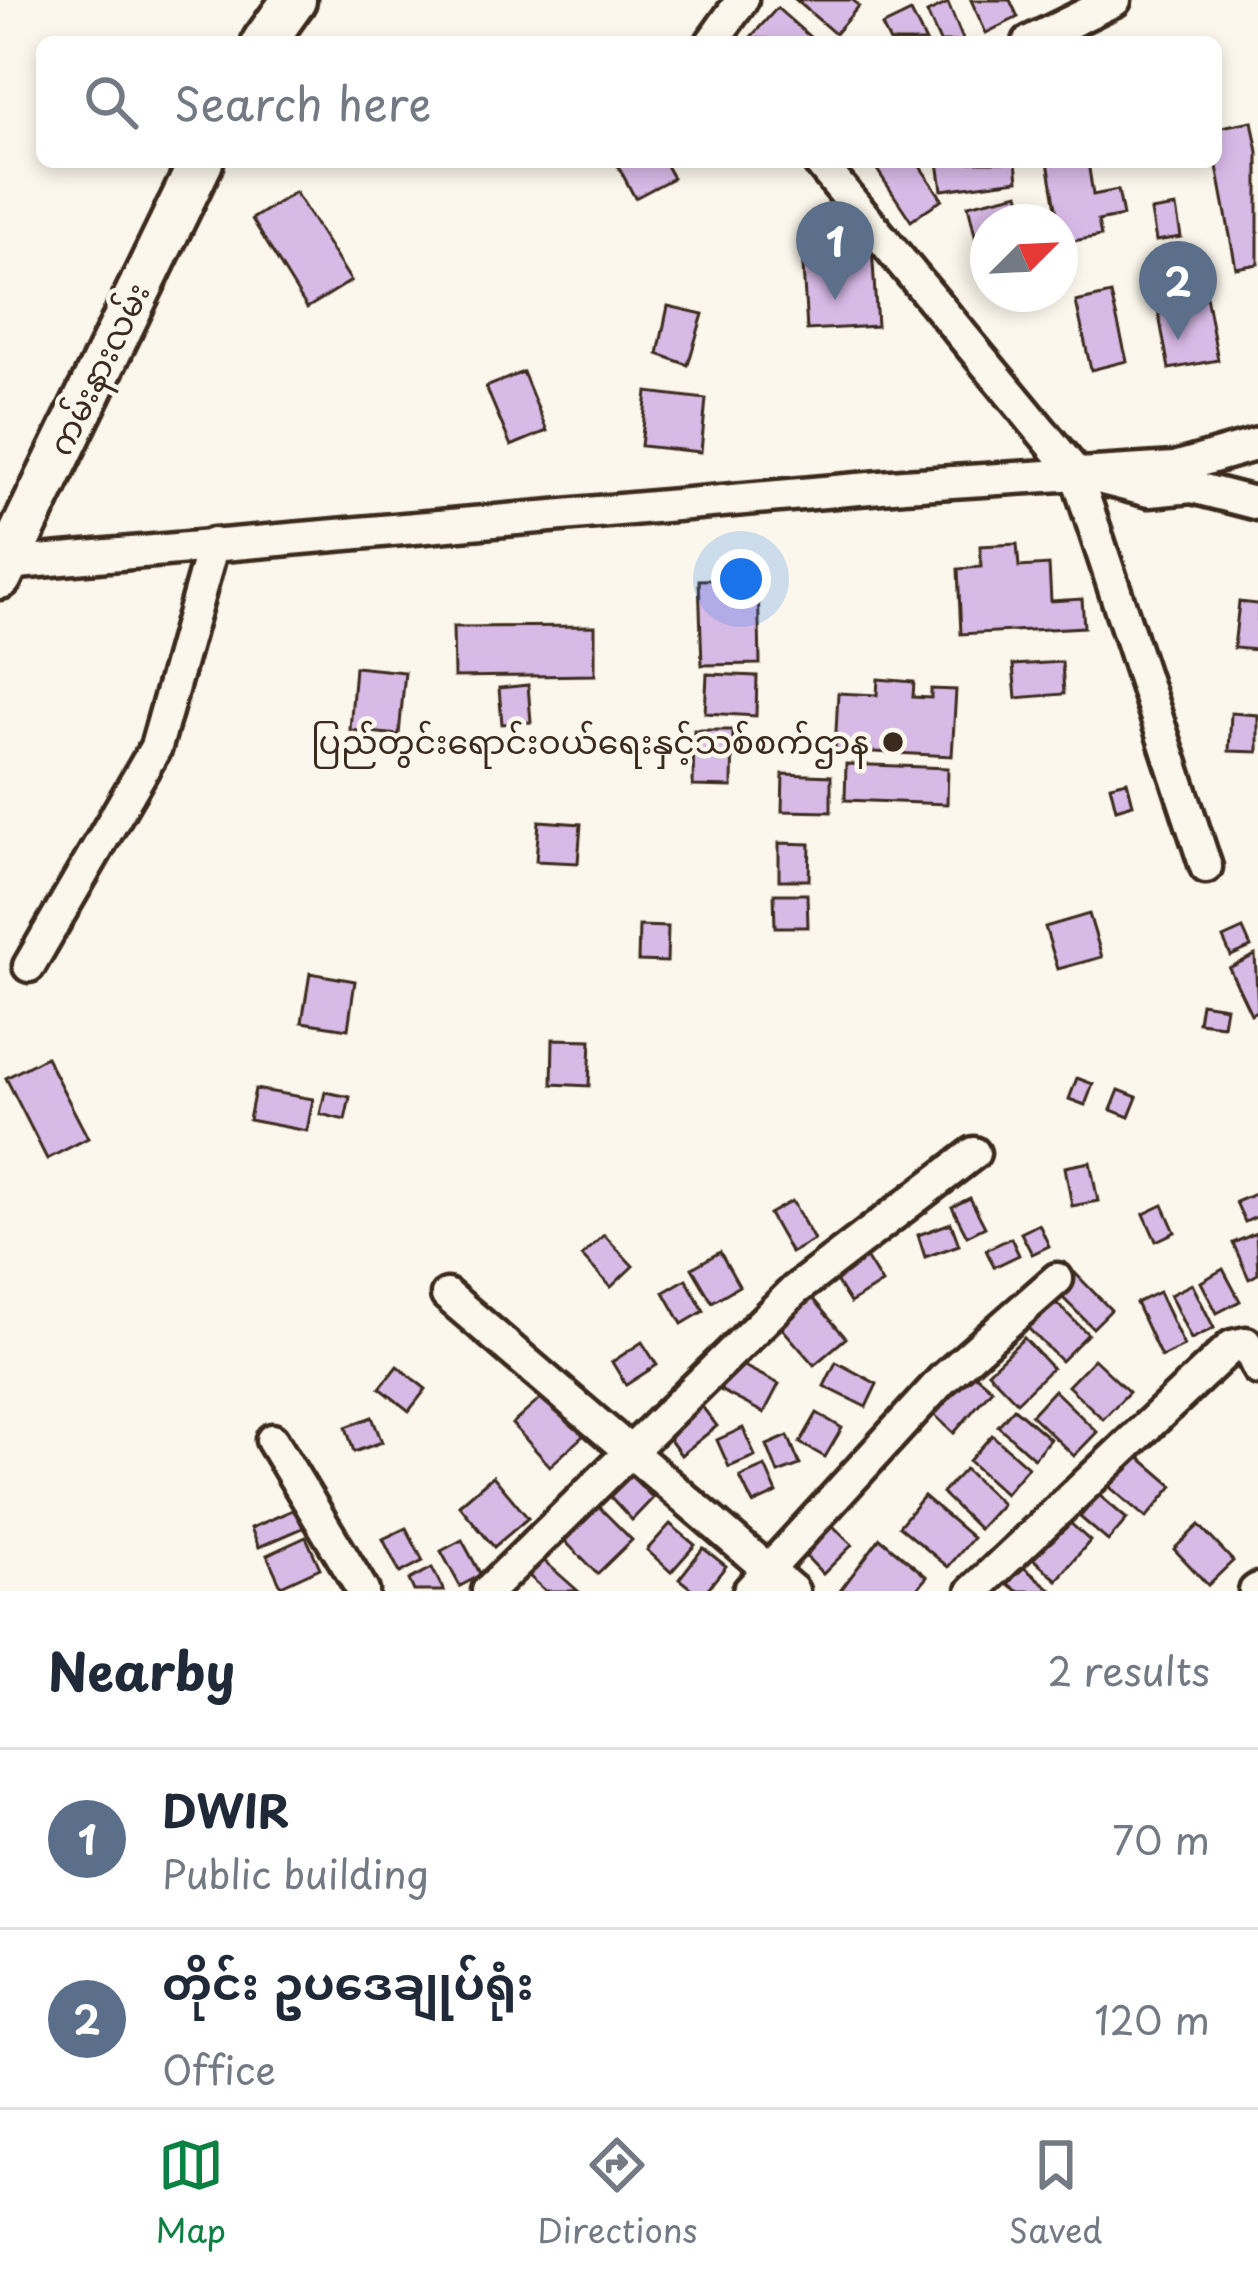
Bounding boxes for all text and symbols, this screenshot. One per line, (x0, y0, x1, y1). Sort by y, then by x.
search box (36, 36, 1222, 168)
text: Search here (174, 68, 431, 136)
icon: search (78, 69, 144, 135)
pin: 1 (796, 201, 874, 300)
north arrow (970, 204, 1078, 312)
pin: 2 (1139, 241, 1217, 340)
street label: ကမ်းနားလမ်း (34, 273, 164, 465)
your location (711, 549, 771, 609)
place label: ပြည်တွင်းရောင်းဝယ်ရေးနှင့်သစ်စက်ဌာန (311, 715, 869, 769)
marker: ပြည်တွင်းရောင်းဝယ်ရေးနှင့်သစ်စက်ဌာန (880, 729, 906, 755)
text: Nearby (48, 1631, 235, 1708)
text: 2 results (1048, 1640, 1210, 1699)
text: DWIR (162, 1775, 290, 1843)
text: 1 (78, 1809, 96, 1868)
text: 70 m (1112, 1809, 1210, 1868)
text: Public building (162, 1843, 429, 1902)
text: တိုင်း ဥပဒေချုပ်ရုံး (162, 1947, 534, 2015)
text: 2 (73, 1989, 101, 2048)
text: 120 m (1094, 1989, 1210, 2048)
text: Office (162, 2039, 276, 2098)
tab: Map (156, 2132, 226, 2254)
tab: Directions (537, 2132, 698, 2254)
tab: Saved (1009, 2132, 1102, 2254)

